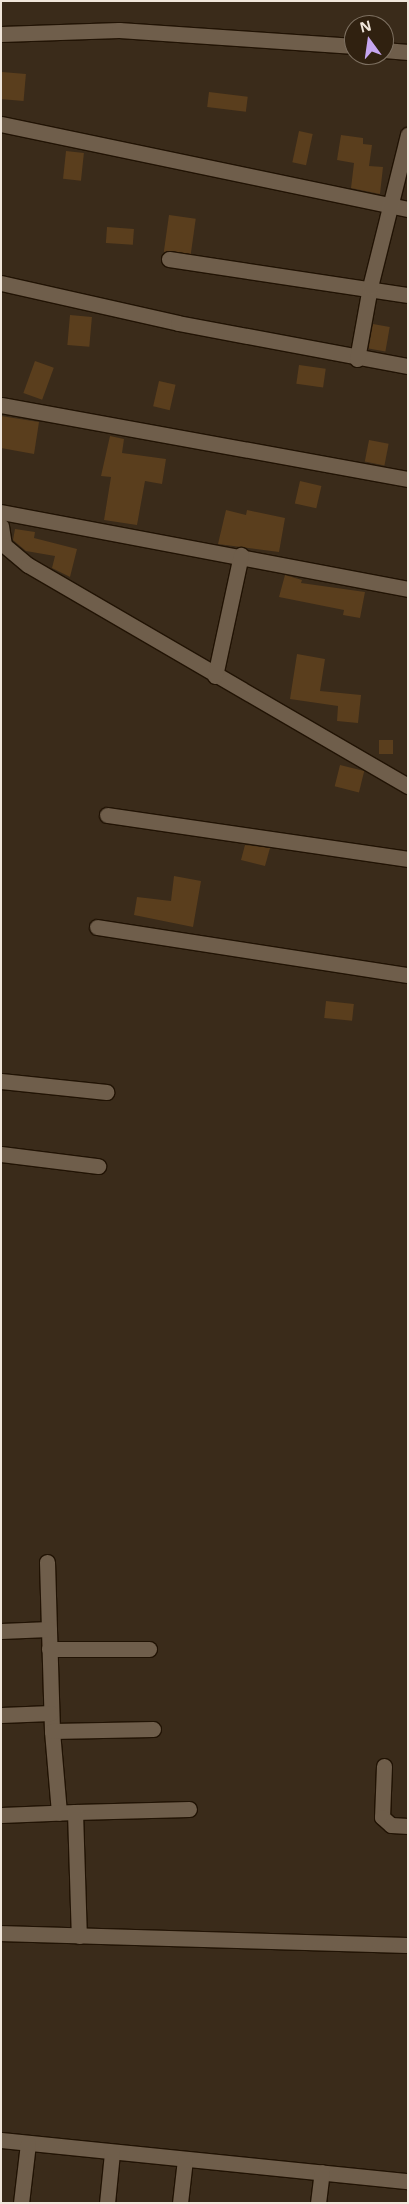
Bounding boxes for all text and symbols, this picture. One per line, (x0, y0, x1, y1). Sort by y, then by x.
north arrow (344, 15, 394, 65)
text: N (358, 15, 373, 37)

